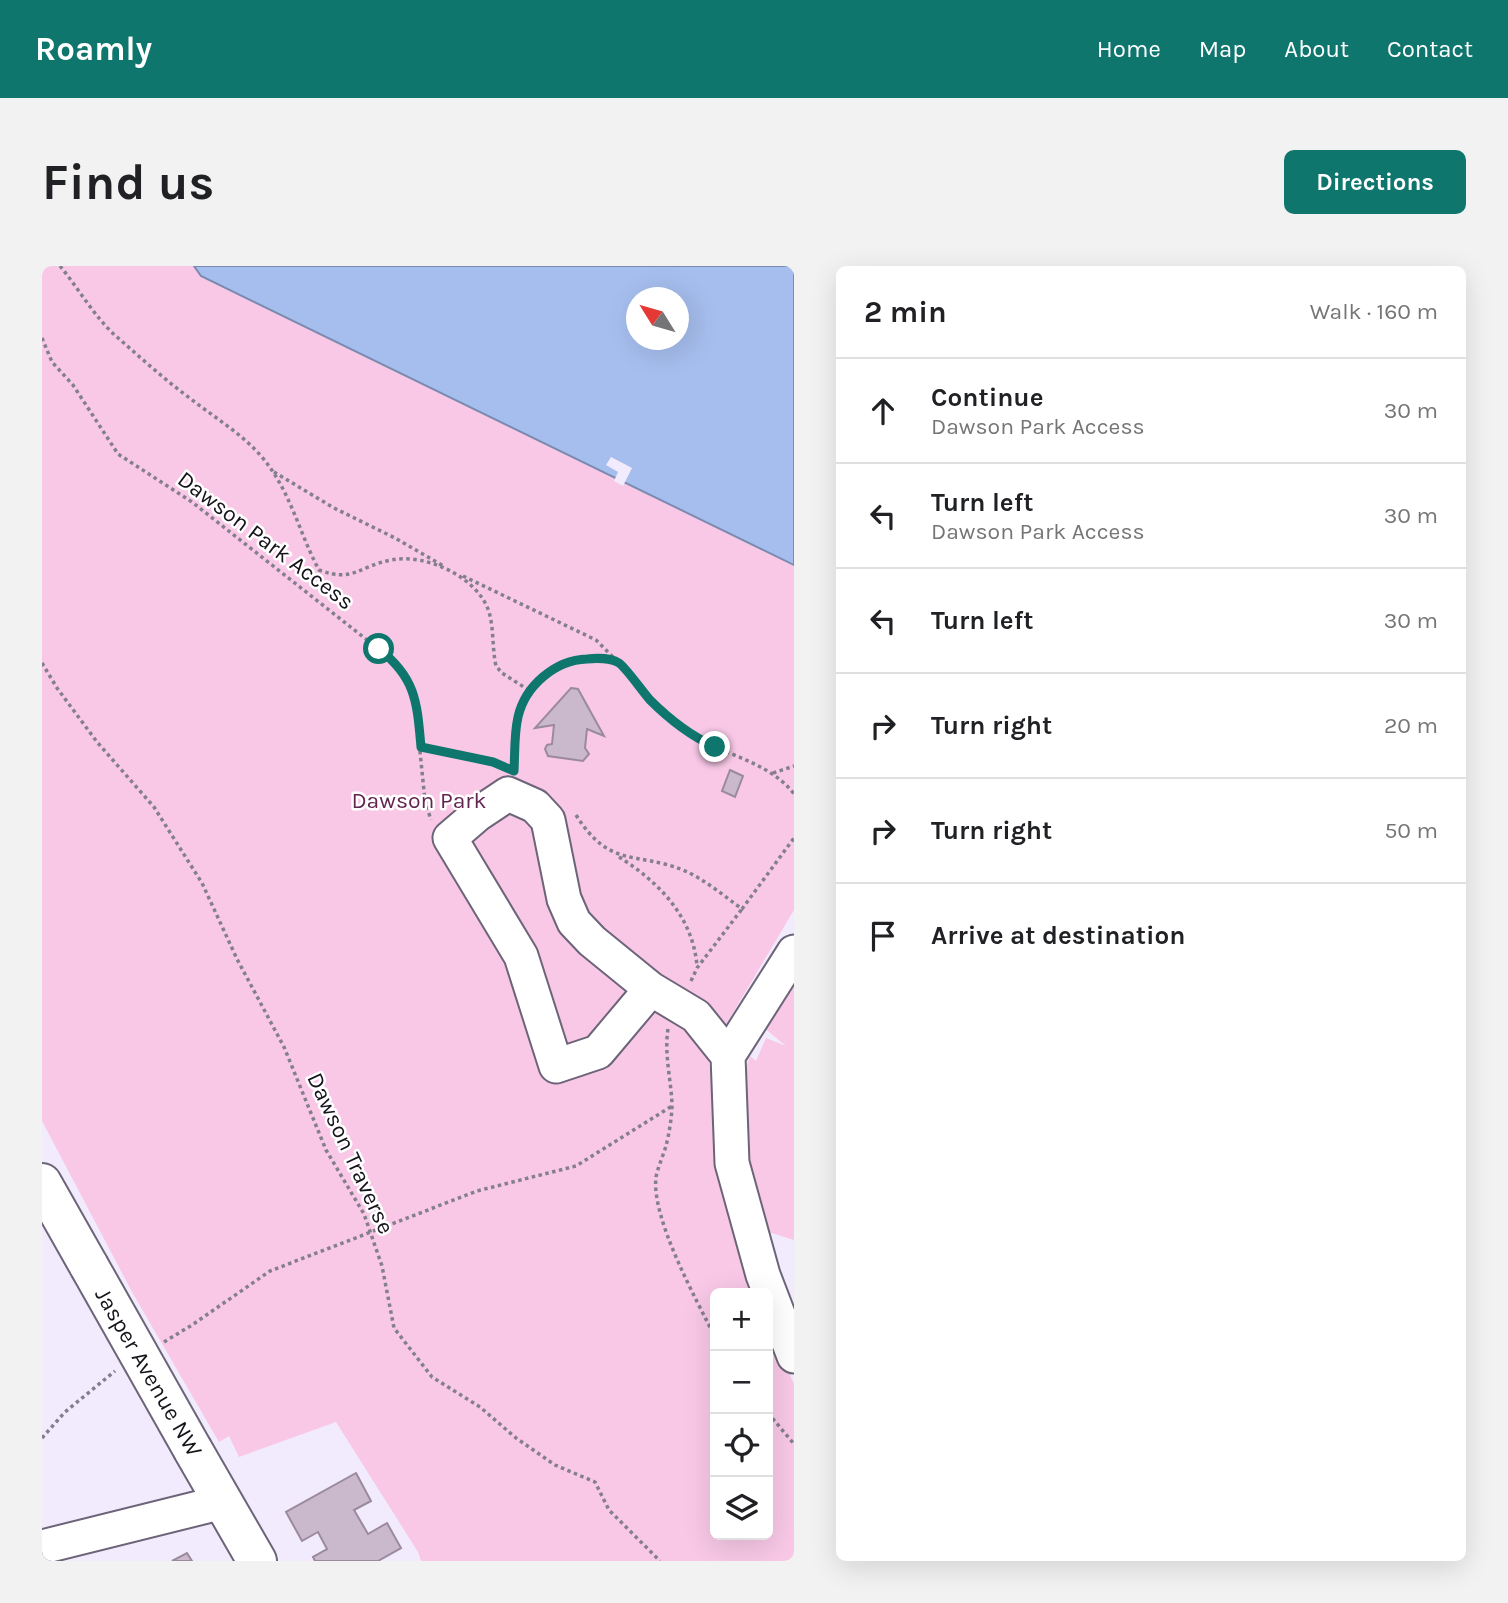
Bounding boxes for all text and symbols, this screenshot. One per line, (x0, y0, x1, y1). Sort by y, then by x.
text: Roamly (35, 30, 152, 68)
text: Home (1097, 35, 1161, 63)
text: Map (1199, 35, 1246, 63)
text: About (1284, 35, 1349, 63)
text: Contact (1387, 35, 1473, 63)
button: Directions (1284, 150, 1466, 214)
text: Find us (42, 154, 214, 211)
north arrow (626, 287, 689, 350)
text: 2 min (864, 294, 947, 330)
text: Walk · 160 m (1310, 298, 1438, 325)
text: Continue (931, 382, 1043, 413)
icon: ahead (864, 392, 902, 430)
text: 30 m (1384, 397, 1438, 424)
text: Dawson Park Access (931, 413, 1145, 440)
street label: Dawson Park Access (172, 465, 359, 615)
text: Turn left (931, 487, 1033, 518)
icon: left (864, 497, 902, 535)
text: 30 m (1384, 502, 1438, 529)
text: Dawson Park Access (931, 518, 1145, 545)
icon: left (864, 602, 902, 640)
text: Turn left (931, 605, 1033, 636)
text: 30 m (1384, 607, 1438, 634)
route start (363, 633, 394, 664)
icon: right (864, 707, 902, 745)
text: Turn right (931, 710, 1052, 741)
text: 20 m (1384, 712, 1438, 739)
route end (699, 731, 730, 762)
park label: Dawson Park (351, 787, 487, 814)
icon: right (864, 812, 902, 850)
text: Turn right (931, 815, 1052, 846)
text: 50 m (1384, 817, 1438, 844)
icon: arrive (864, 917, 902, 955)
text: Arrive at destination (931, 920, 1185, 951)
street label: Dawson Traverse (301, 1068, 400, 1238)
street label: Jasper Avenue NW (89, 1283, 208, 1462)
map controls (710, 1288, 773, 1540)
button: + (710, 1288, 773, 1351)
button: − (710, 1351, 773, 1414)
button: locate (710, 1414, 773, 1477)
button: layers (710, 1477, 773, 1540)

